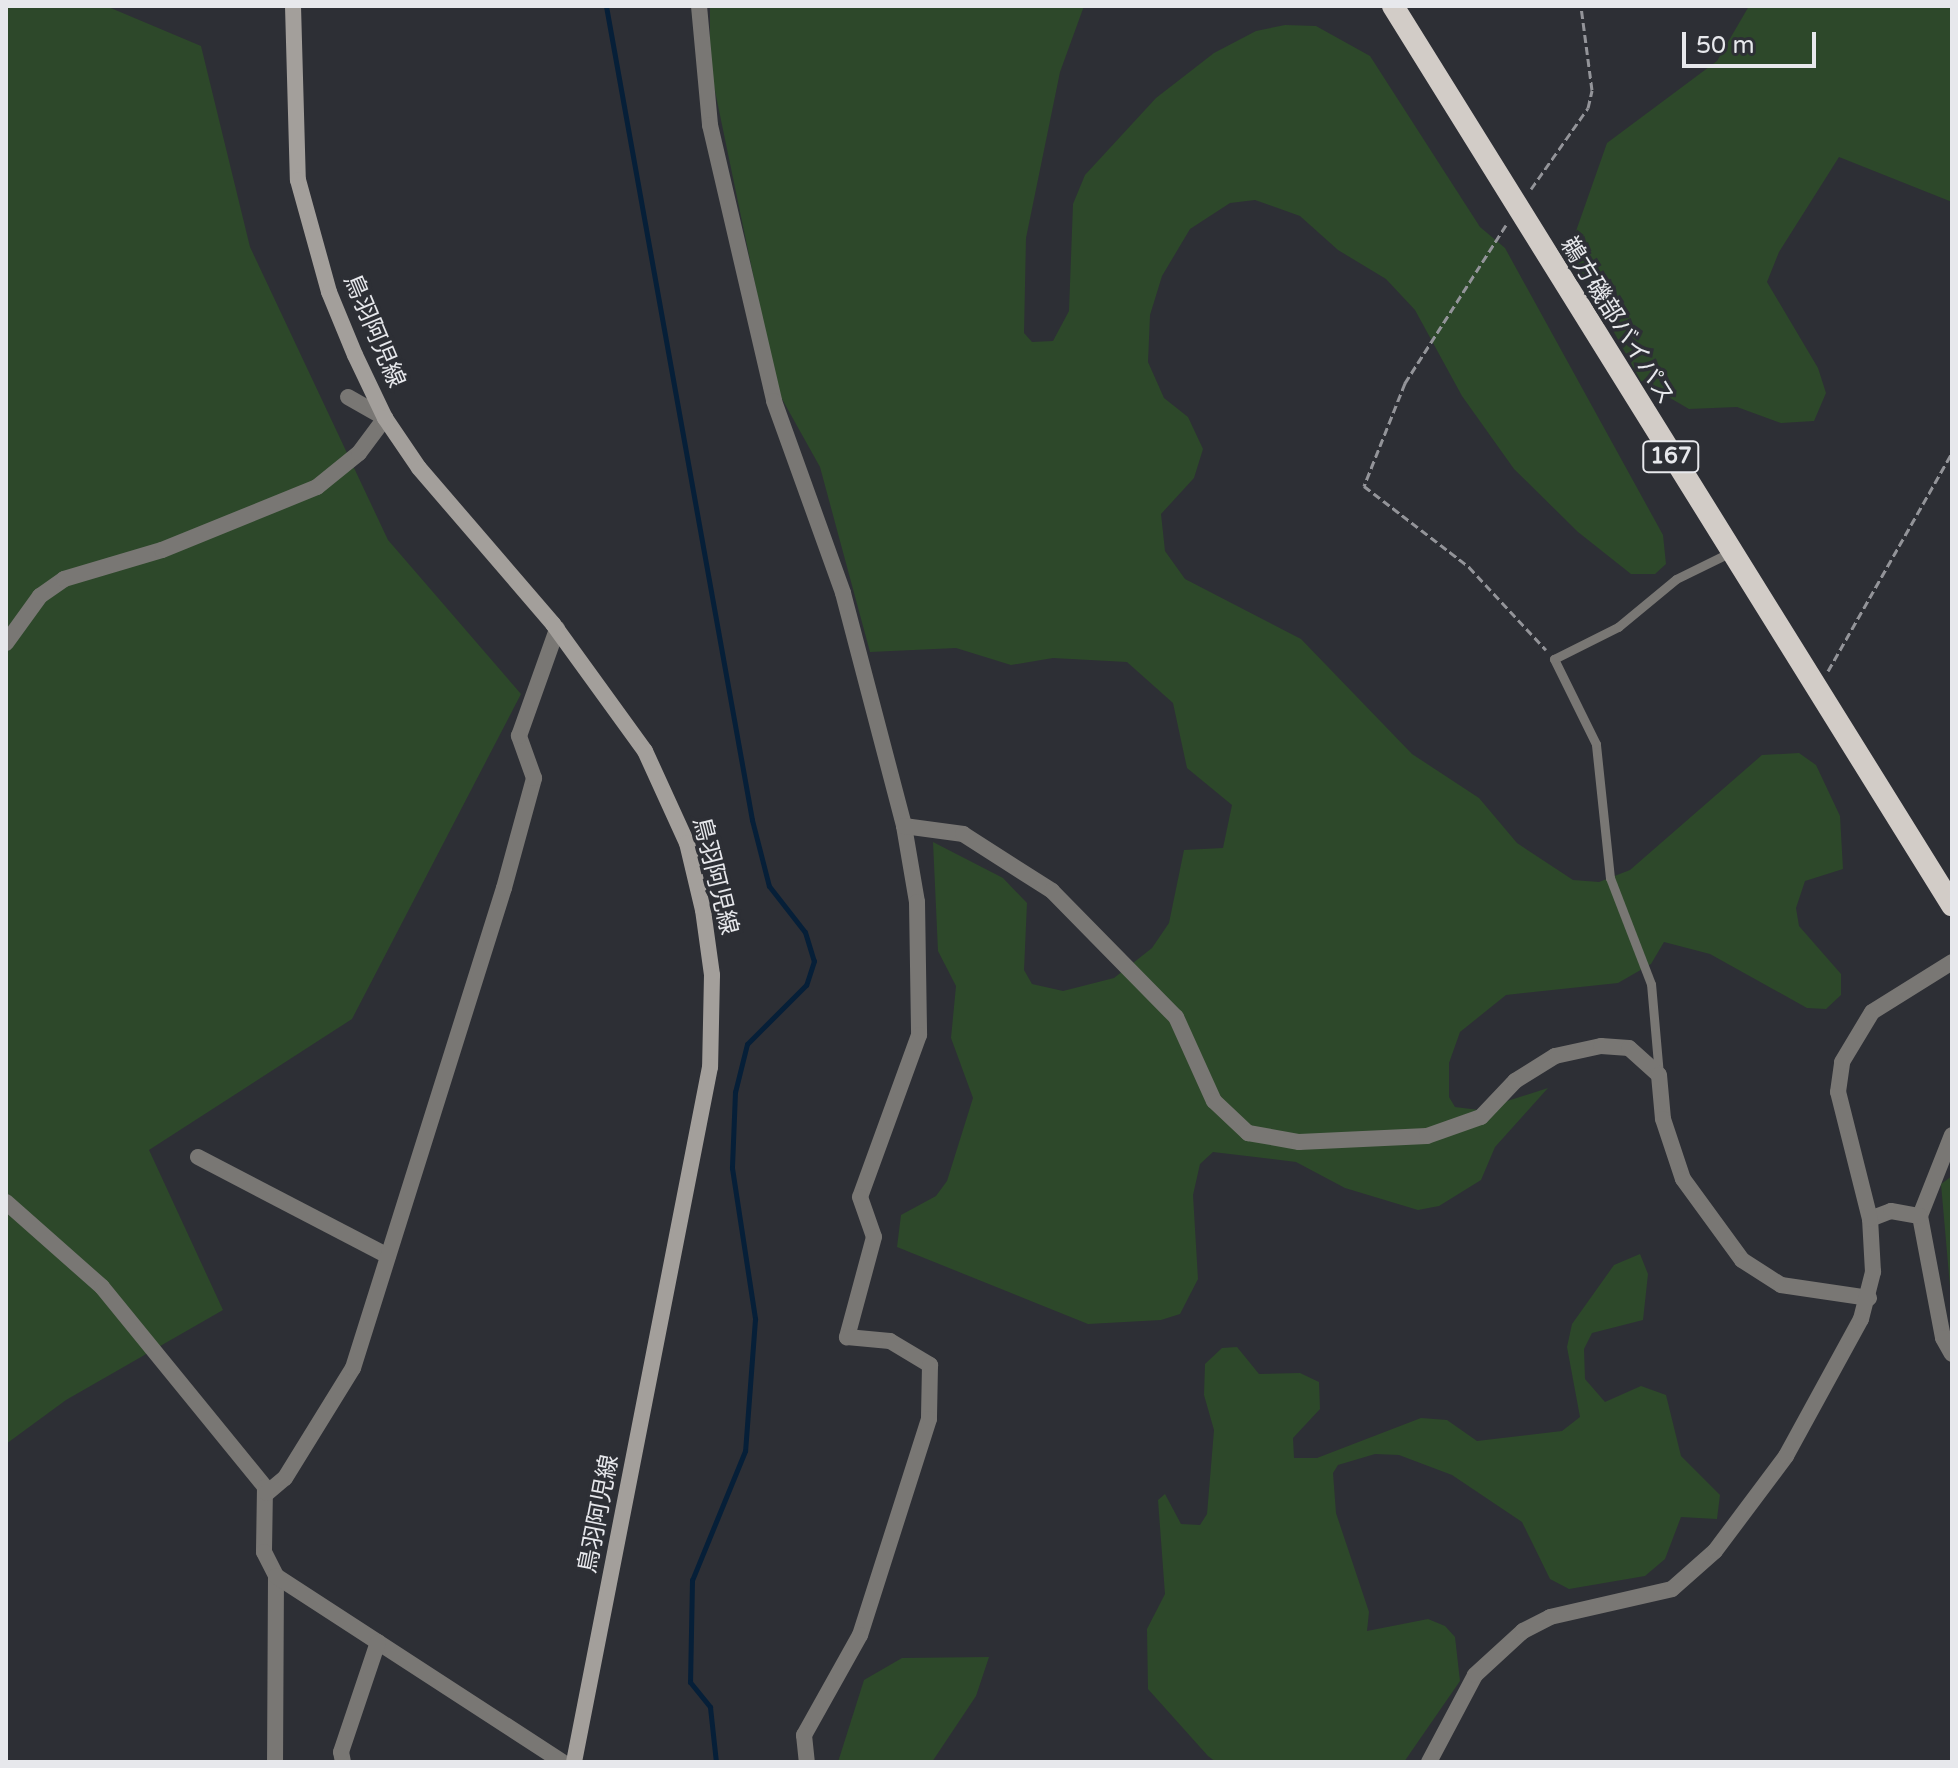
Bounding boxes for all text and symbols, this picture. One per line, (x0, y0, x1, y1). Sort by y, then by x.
scale bar (1686, 16, 1820, 66)
text: 50 m (1696, 31, 1754, 60)
street label: 鵜方磯部バイパス (1554, 232, 1680, 410)
street label: 鳥羽阿児線 (337, 270, 411, 392)
road number: 167 (1641, 439, 1701, 475)
street label: 鳥羽阿児線 (687, 814, 743, 938)
street label: 鳥羽阿児線 (573, 1452, 625, 1576)

